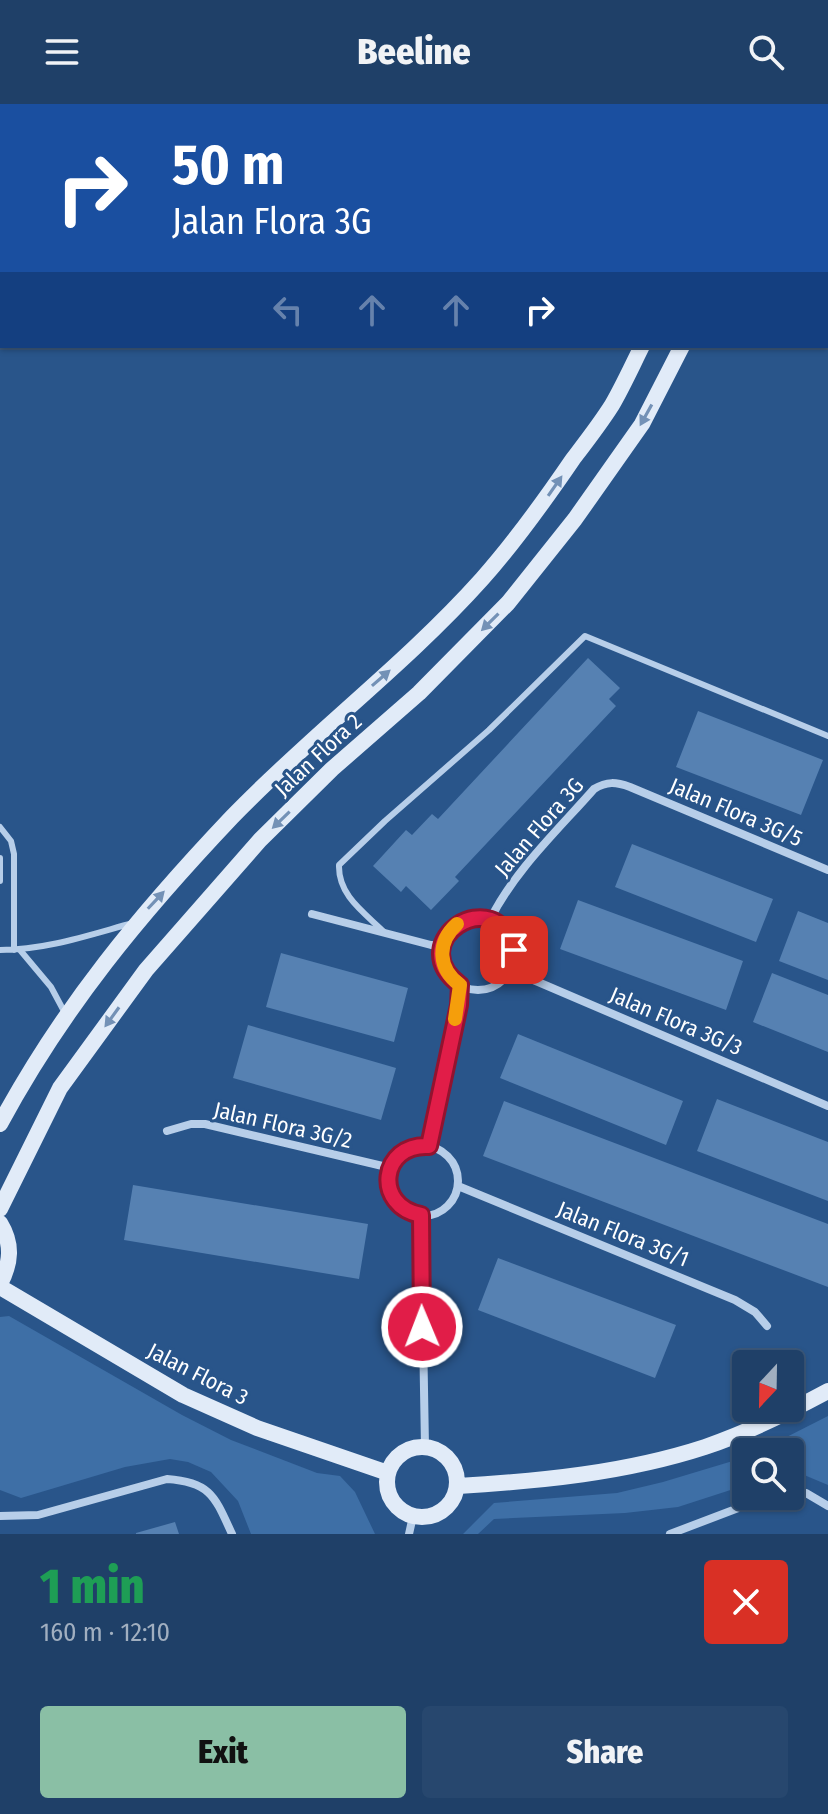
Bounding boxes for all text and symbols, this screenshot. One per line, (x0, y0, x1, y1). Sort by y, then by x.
icon: menu (40, 30, 84, 74)
text: Beeline (357, 30, 471, 74)
icon: search (744, 30, 788, 74)
text: 50 m (172, 132, 284, 199)
icon: right (40, 136, 144, 240)
text: Jalan Flora 3G (172, 200, 372, 244)
icon: left (266, 288, 310, 332)
icon: ahead (350, 288, 394, 332)
icon: ahead (434, 288, 478, 332)
icon: right (518, 288, 562, 332)
one-way arrow (640, 404, 654, 426)
one-way arrow (547, 475, 563, 497)
one-way arrow (481, 612, 500, 631)
one-way arrow (371, 670, 390, 688)
street label: Jalan Flora 2 (269, 708, 367, 802)
street label: Jalan Flora 3G (489, 772, 589, 882)
street label: Jalan Flora 3G/5 (665, 772, 807, 852)
one-way arrow (272, 810, 291, 829)
one-way arrow (146, 891, 164, 910)
pin (480, 916, 548, 984)
icon: arrive (492, 928, 536, 972)
street label: Jalan Flora 3G/3 (606, 981, 746, 1061)
one-way arrow (104, 1007, 120, 1027)
street label: Jalan Flora 3G/2 (211, 1096, 355, 1154)
street label: Jalan Flora 3G/1 (553, 1195, 693, 1273)
position arrow (380, 1285, 464, 1369)
street label: Jalan Flora 3 (143, 1337, 253, 1411)
north arrow (732, 1350, 804, 1422)
map controls (732, 1350, 804, 1510)
button: search (732, 1438, 804, 1510)
text: 1 min (40, 1558, 144, 1616)
button: close (704, 1560, 788, 1644)
text: 160 m · 12:10 (40, 1617, 170, 1648)
button: Exit (40, 1706, 406, 1798)
button: Share (422, 1706, 788, 1798)

